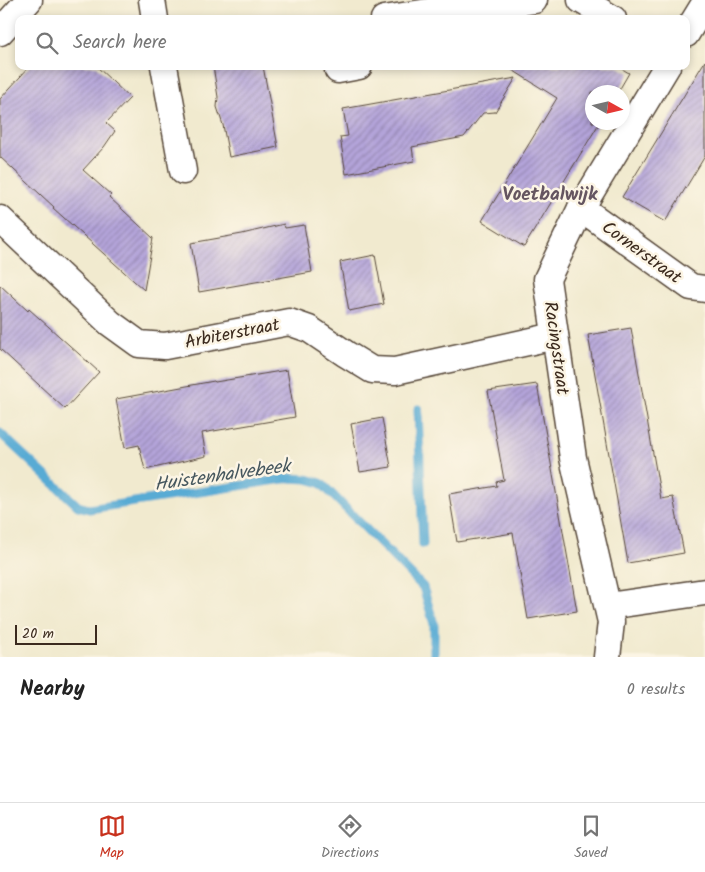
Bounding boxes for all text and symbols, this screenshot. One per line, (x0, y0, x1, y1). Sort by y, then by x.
search box (15, 15, 690, 70)
text: Search here (73, 28, 167, 58)
icon: search (33, 29, 61, 57)
north arrow (585, 85, 630, 130)
district label: Voetbalwijk (503, 180, 598, 210)
street label: Cornerstraat (595, 214, 688, 293)
street label: Racingstraat (535, 300, 577, 398)
street label: Arbiterstraat (182, 311, 283, 358)
water label: Huistenhalvebeek (152, 451, 295, 500)
scale bar (15, 622, 98, 645)
text: 20 m (22, 623, 54, 645)
text: Nearby (20, 673, 85, 706)
text: 0 results (627, 677, 685, 702)
tab: Map (98, 812, 126, 864)
tab: Directions (321, 812, 379, 864)
tab: Saved (574, 812, 607, 864)

